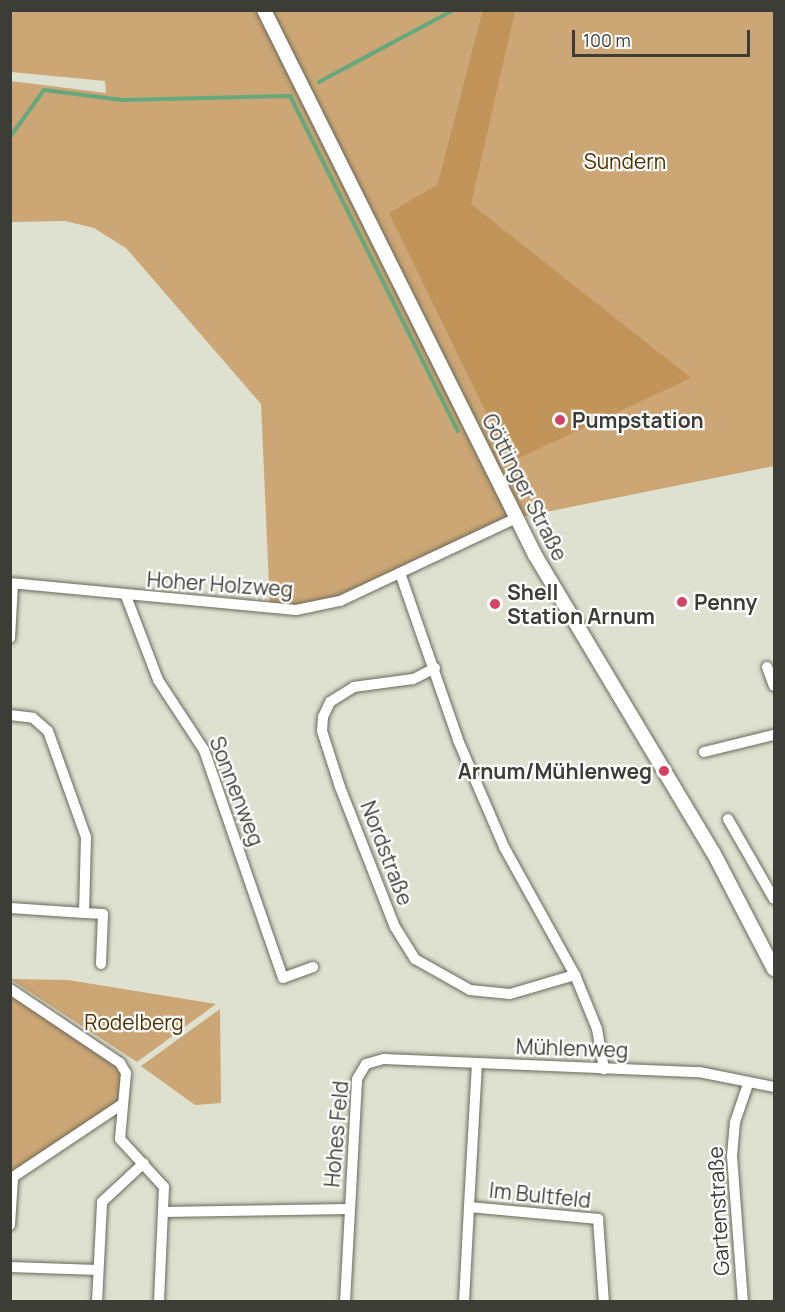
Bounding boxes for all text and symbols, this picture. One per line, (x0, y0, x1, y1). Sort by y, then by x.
scale bar (575, 18, 754, 56)
text: 100 m (583, 28, 631, 52)
park label: Sundern (584, 148, 666, 174)
place label: Pumpstation (572, 407, 704, 433)
street label: Göttinger Straße (477, 409, 573, 565)
marker: Pumpstation (553, 413, 567, 427)
street label: Hoher Holzweg (146, 566, 294, 602)
place label: Shell Station Arnum (507, 579, 655, 629)
place label: Penny (694, 589, 757, 615)
marker: Penny (675, 595, 689, 609)
marker: Shell Station Arnum (488, 597, 502, 611)
street label: Sonnenweg (205, 733, 269, 849)
place label: Arnum/Mühlenweg (458, 758, 652, 784)
marker: Arnum/Mühlenweg (657, 764, 671, 778)
street label: Nordstraße (356, 797, 418, 909)
park label: Rodelberg (84, 1009, 184, 1035)
street label: Mühlenweg (515, 1033, 629, 1063)
street label: Hohes Feld (319, 1080, 353, 1188)
street label: Gartenstraße (702, 1146, 734, 1276)
street label: Im Bultfeld (488, 1177, 592, 1213)

